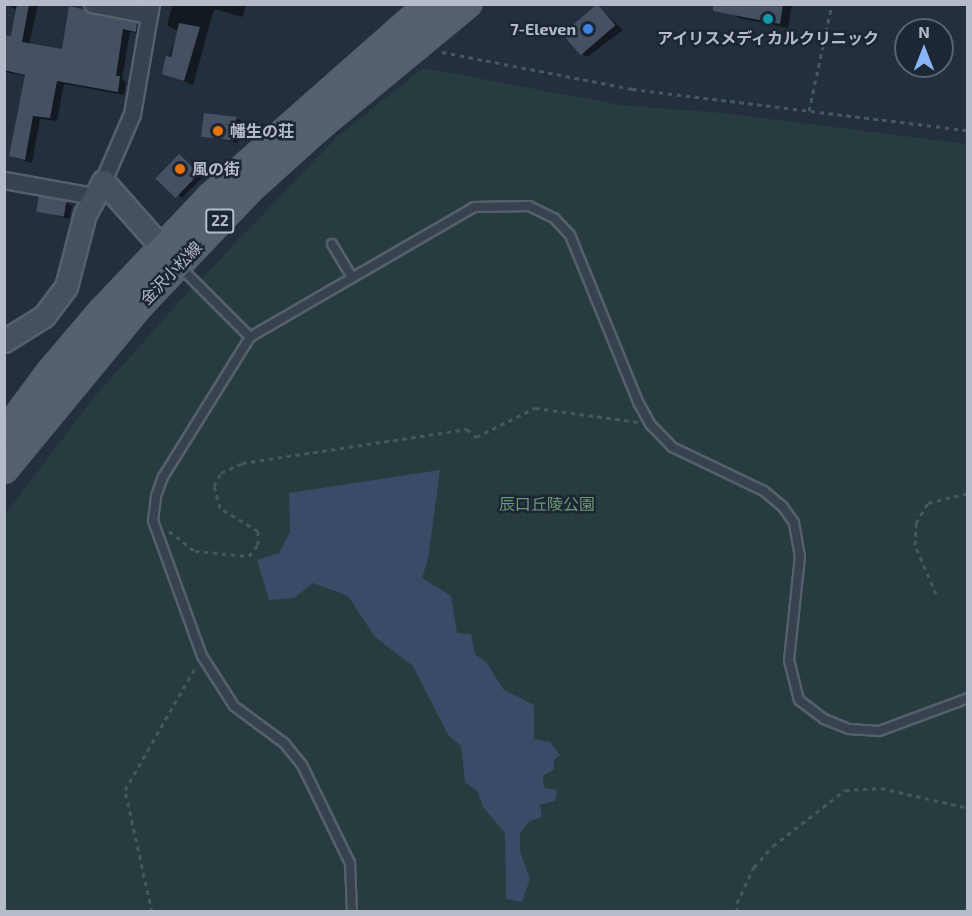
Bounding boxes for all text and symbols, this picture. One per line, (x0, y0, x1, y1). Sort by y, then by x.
marker: アイリスメディカルクリニック (761, 12, 775, 26)
north arrow (894, 18, 954, 78)
place label: 7-Eleven (510, 19, 576, 39)
marker: 7-Eleven (581, 22, 595, 36)
text: N (918, 22, 930, 41)
place label: アイリスメディカルクリニック (656, 28, 880, 48)
place label: 幡生の荘 (230, 121, 294, 141)
marker: 幡生の荘 (211, 124, 225, 138)
place label: 風の街 (192, 159, 240, 179)
marker: 風の街 (173, 162, 187, 176)
road number: 22 (205, 209, 235, 233)
street label: 金沢小松線 (136, 238, 206, 308)
park label: 辰口丘陵公園 (499, 494, 595, 514)

